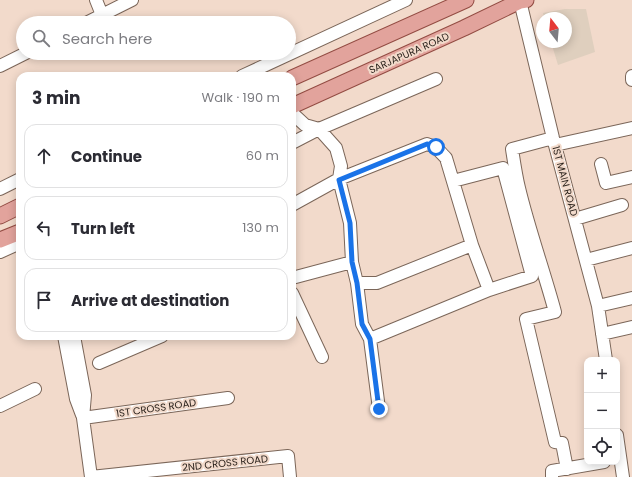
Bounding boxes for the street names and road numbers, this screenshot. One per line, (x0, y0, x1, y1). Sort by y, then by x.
street label: SARJAPURA ROAD (366, 29, 452, 77)
street label: 1ST MAIN ROAD (548, 144, 582, 218)
street label: 1ST CROSS ROAD (115, 395, 197, 421)
street label: 2ND CROSS ROAD (181, 451, 269, 475)

